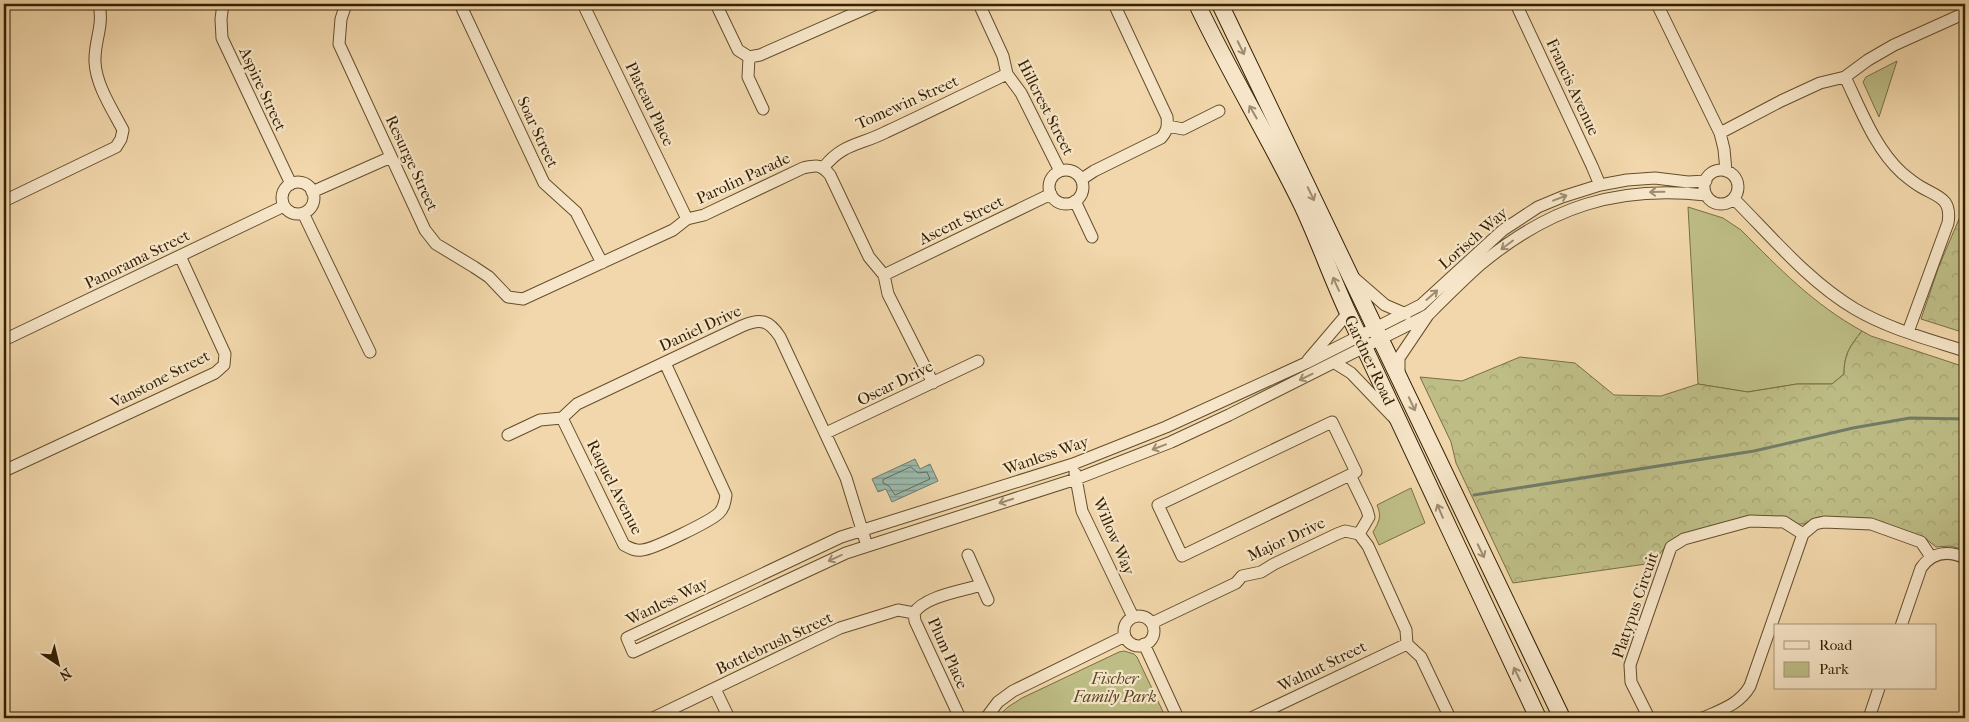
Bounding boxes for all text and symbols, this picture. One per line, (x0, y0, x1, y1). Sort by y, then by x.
street label: Francis Avenue (1542, 36, 1604, 139)
one-way arrow (1237, 40, 1246, 55)
street label: Aspire Street (235, 43, 291, 134)
street label: Hillcrest Street (1014, 56, 1078, 158)
street label: Plateau Place (621, 59, 679, 149)
street label: Tomewin Street (853, 71, 961, 133)
street label: Soar Street (513, 93, 563, 171)
one-way arrow (1247, 105, 1257, 119)
street label: Resurge Street (382, 112, 443, 214)
street label: Parolin Parade (693, 148, 793, 208)
one-way arrow (1307, 186, 1317, 201)
one-way arrow (1650, 188, 1666, 197)
street label: Ascent Street (915, 191, 1007, 249)
one-way arrow (1552, 193, 1568, 202)
street label: Lorisch Way (1435, 203, 1512, 273)
street label: Panorama Street (81, 225, 193, 293)
one-way arrow (1501, 240, 1514, 251)
one-way arrow (1330, 277, 1340, 292)
one-way arrow (1426, 290, 1439, 301)
street label: Daniel Drive (656, 301, 744, 355)
street label: Gardner Road (1341, 312, 1400, 408)
street label: Vanstone Street (106, 346, 213, 413)
street label: Oscar Drive (854, 356, 936, 410)
one-way arrow (1299, 373, 1314, 383)
one-way arrow (1408, 396, 1417, 411)
street label: Wanless Way (1000, 431, 1092, 479)
street label: Raquel Avenue (583, 436, 647, 538)
one-way arrow (1152, 442, 1167, 452)
street label: Willow Way (1089, 493, 1139, 578)
one-way arrow (999, 497, 1014, 506)
one-way arrow (1435, 504, 1445, 519)
street label: Major Drive (1244, 513, 1328, 565)
one-way arrow (1477, 543, 1487, 558)
street label: Platypus Circuit (1608, 549, 1662, 661)
one-way arrow (828, 554, 843, 563)
street label: Wanless Way (622, 573, 712, 629)
street label: Bottlebrush Street (713, 607, 836, 678)
street label: Plum Place (924, 614, 972, 692)
legend (1774, 624, 1936, 690)
street label: Walnut Street (1274, 636, 1370, 696)
text: Road (1819, 636, 1853, 654)
north arrow (32, 640, 82, 690)
text: Park (1819, 660, 1849, 678)
text: N (56, 664, 74, 684)
one-way arrow (1512, 667, 1521, 682)
park label: Fischer Family Park (1072, 669, 1157, 706)

